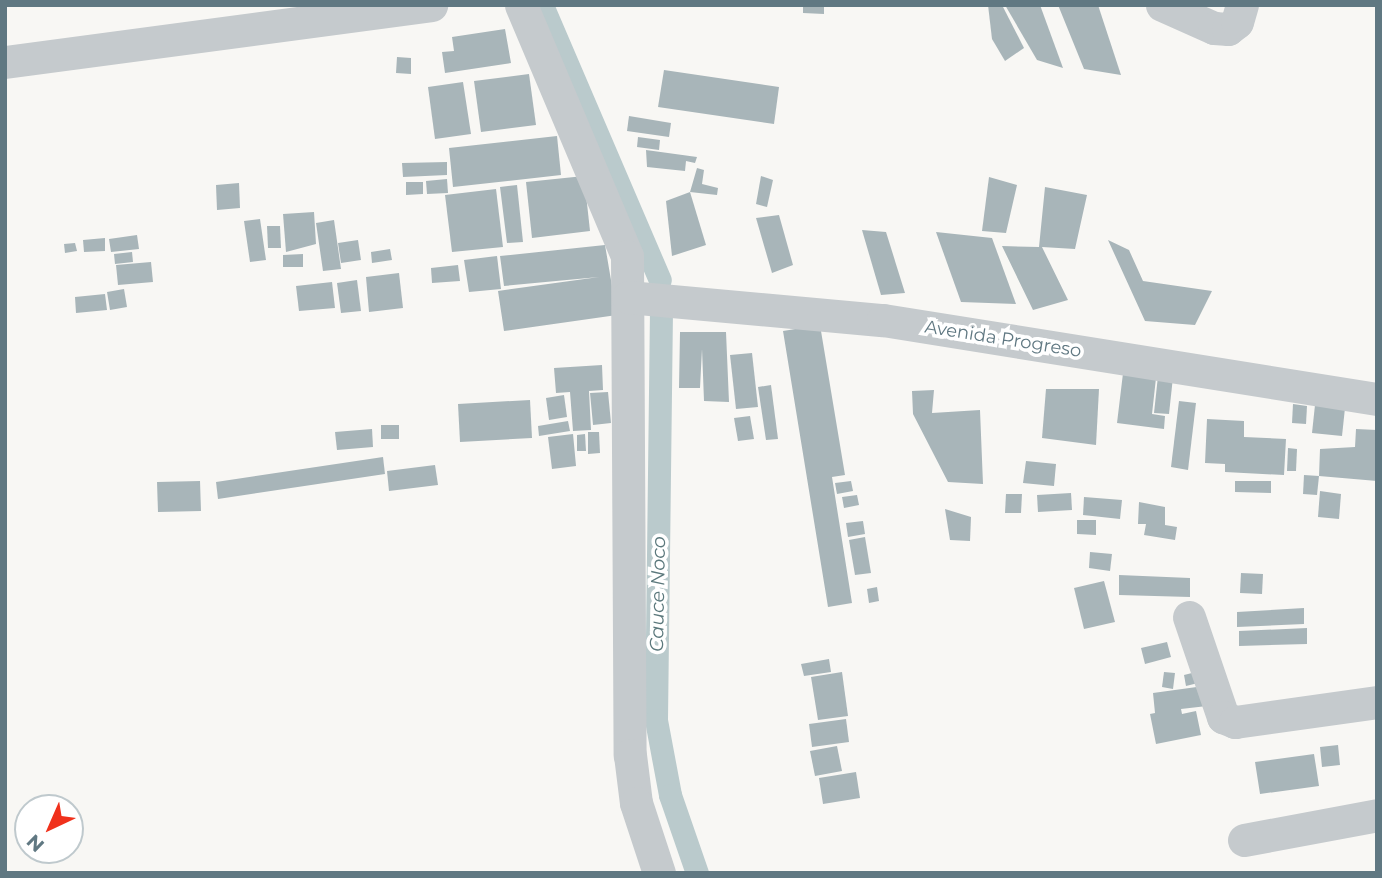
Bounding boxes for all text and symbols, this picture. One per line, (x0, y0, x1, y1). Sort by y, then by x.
street label: Avenida Progreso (923, 316, 1083, 362)
water label: Cauce Noco (646, 536, 670, 652)
north arrow (14, 794, 84, 864)
text: N (22, 829, 49, 857)

